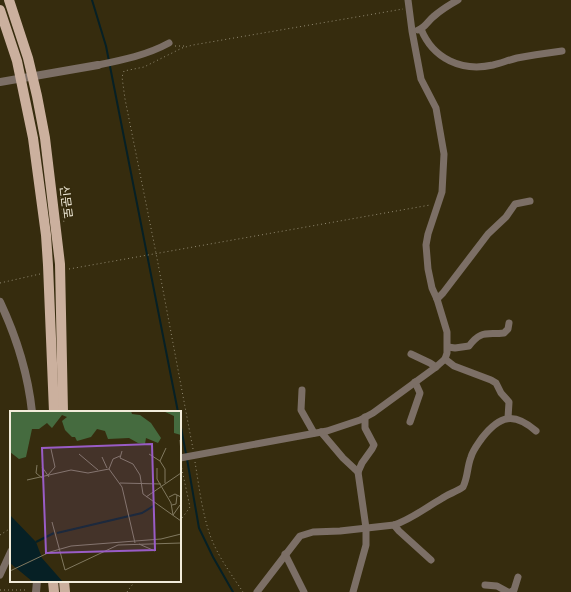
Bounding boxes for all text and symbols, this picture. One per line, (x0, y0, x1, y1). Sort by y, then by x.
street label: 신문로 (57, 185, 75, 219)
inset map (10, 411, 181, 582)

